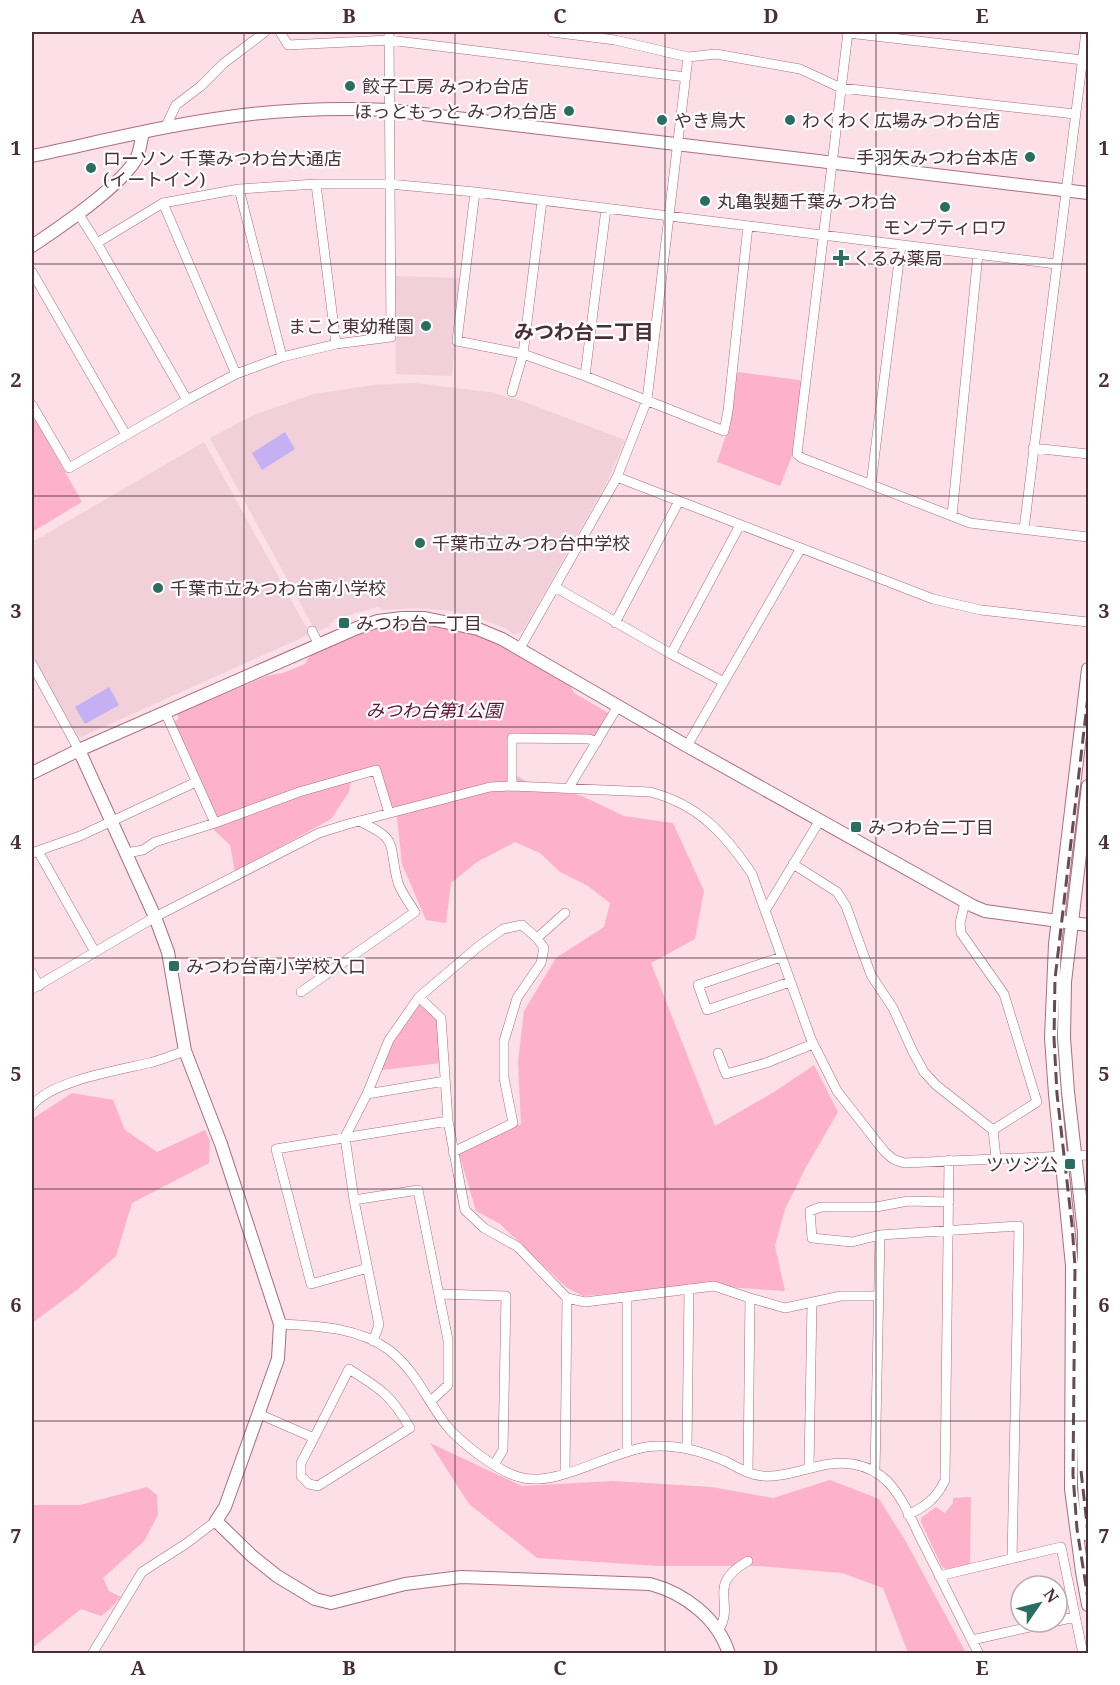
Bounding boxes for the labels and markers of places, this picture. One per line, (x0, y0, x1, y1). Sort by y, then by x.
place label: 餃子工房 みつわ台店 (362, 74, 529, 98)
marker: 餃子工房 みつわ台店 (343, 79, 357, 93)
place label: ほっともっと みつわ台店 (354, 99, 557, 123)
marker: ほっともっと みつわ台店 (562, 104, 576, 118)
place label: やき鳥大 (674, 108, 746, 132)
place label: わくわく広場みつわ台店 (802, 108, 1000, 132)
marker: やき鳥大 (655, 113, 669, 127)
marker: わくわく広場みつわ台店 (783, 113, 797, 127)
place label: 手羽矢みつわ台本店 (856, 145, 1018, 169)
place label: ローソン 千葉みつわ台大通店 (イートイン) (103, 146, 342, 191)
marker: 手羽矢みつわ台本店 (1023, 150, 1037, 164)
marker: ローソン 千葉みつわ台大通店 (イートイン) (84, 161, 98, 175)
place label: 丸亀製麺千葉みつわ台 (717, 189, 897, 213)
marker: 丸亀製麺千葉みつわ台 (698, 194, 712, 208)
marker: モンプティロワ (938, 200, 952, 214)
place label: モンプティロワ (883, 215, 1007, 239)
place label: くるみ薬局 (853, 246, 943, 270)
marker: くるみ薬局 (834, 251, 848, 265)
place label: まこと東幼稚園 (288, 314, 414, 338)
marker: まこと東幼稚園 (419, 319, 433, 333)
place label: 千葉市立みつわ台中学校 (432, 531, 630, 555)
marker: 千葉市立みつわ台中学校 (413, 536, 427, 550)
place label: 千葉市立みつわ台南小学校 (170, 576, 386, 600)
marker: 千葉市立みつわ台南小学校 (151, 581, 165, 595)
place label: みつわ台一丁目 (356, 611, 482, 635)
marker: みつわ台一丁目 (337, 616, 351, 630)
place label: みつわ台二丁目 (868, 815, 994, 839)
marker: みつわ台二丁目 (849, 820, 863, 834)
place label: みつわ台南小学校入口 (186, 954, 366, 978)
marker: みつわ台南小学校入口 (167, 959, 181, 973)
place label: ツツジ公 (986, 1152, 1058, 1176)
marker: ツツジ公 (1063, 1157, 1077, 1171)

